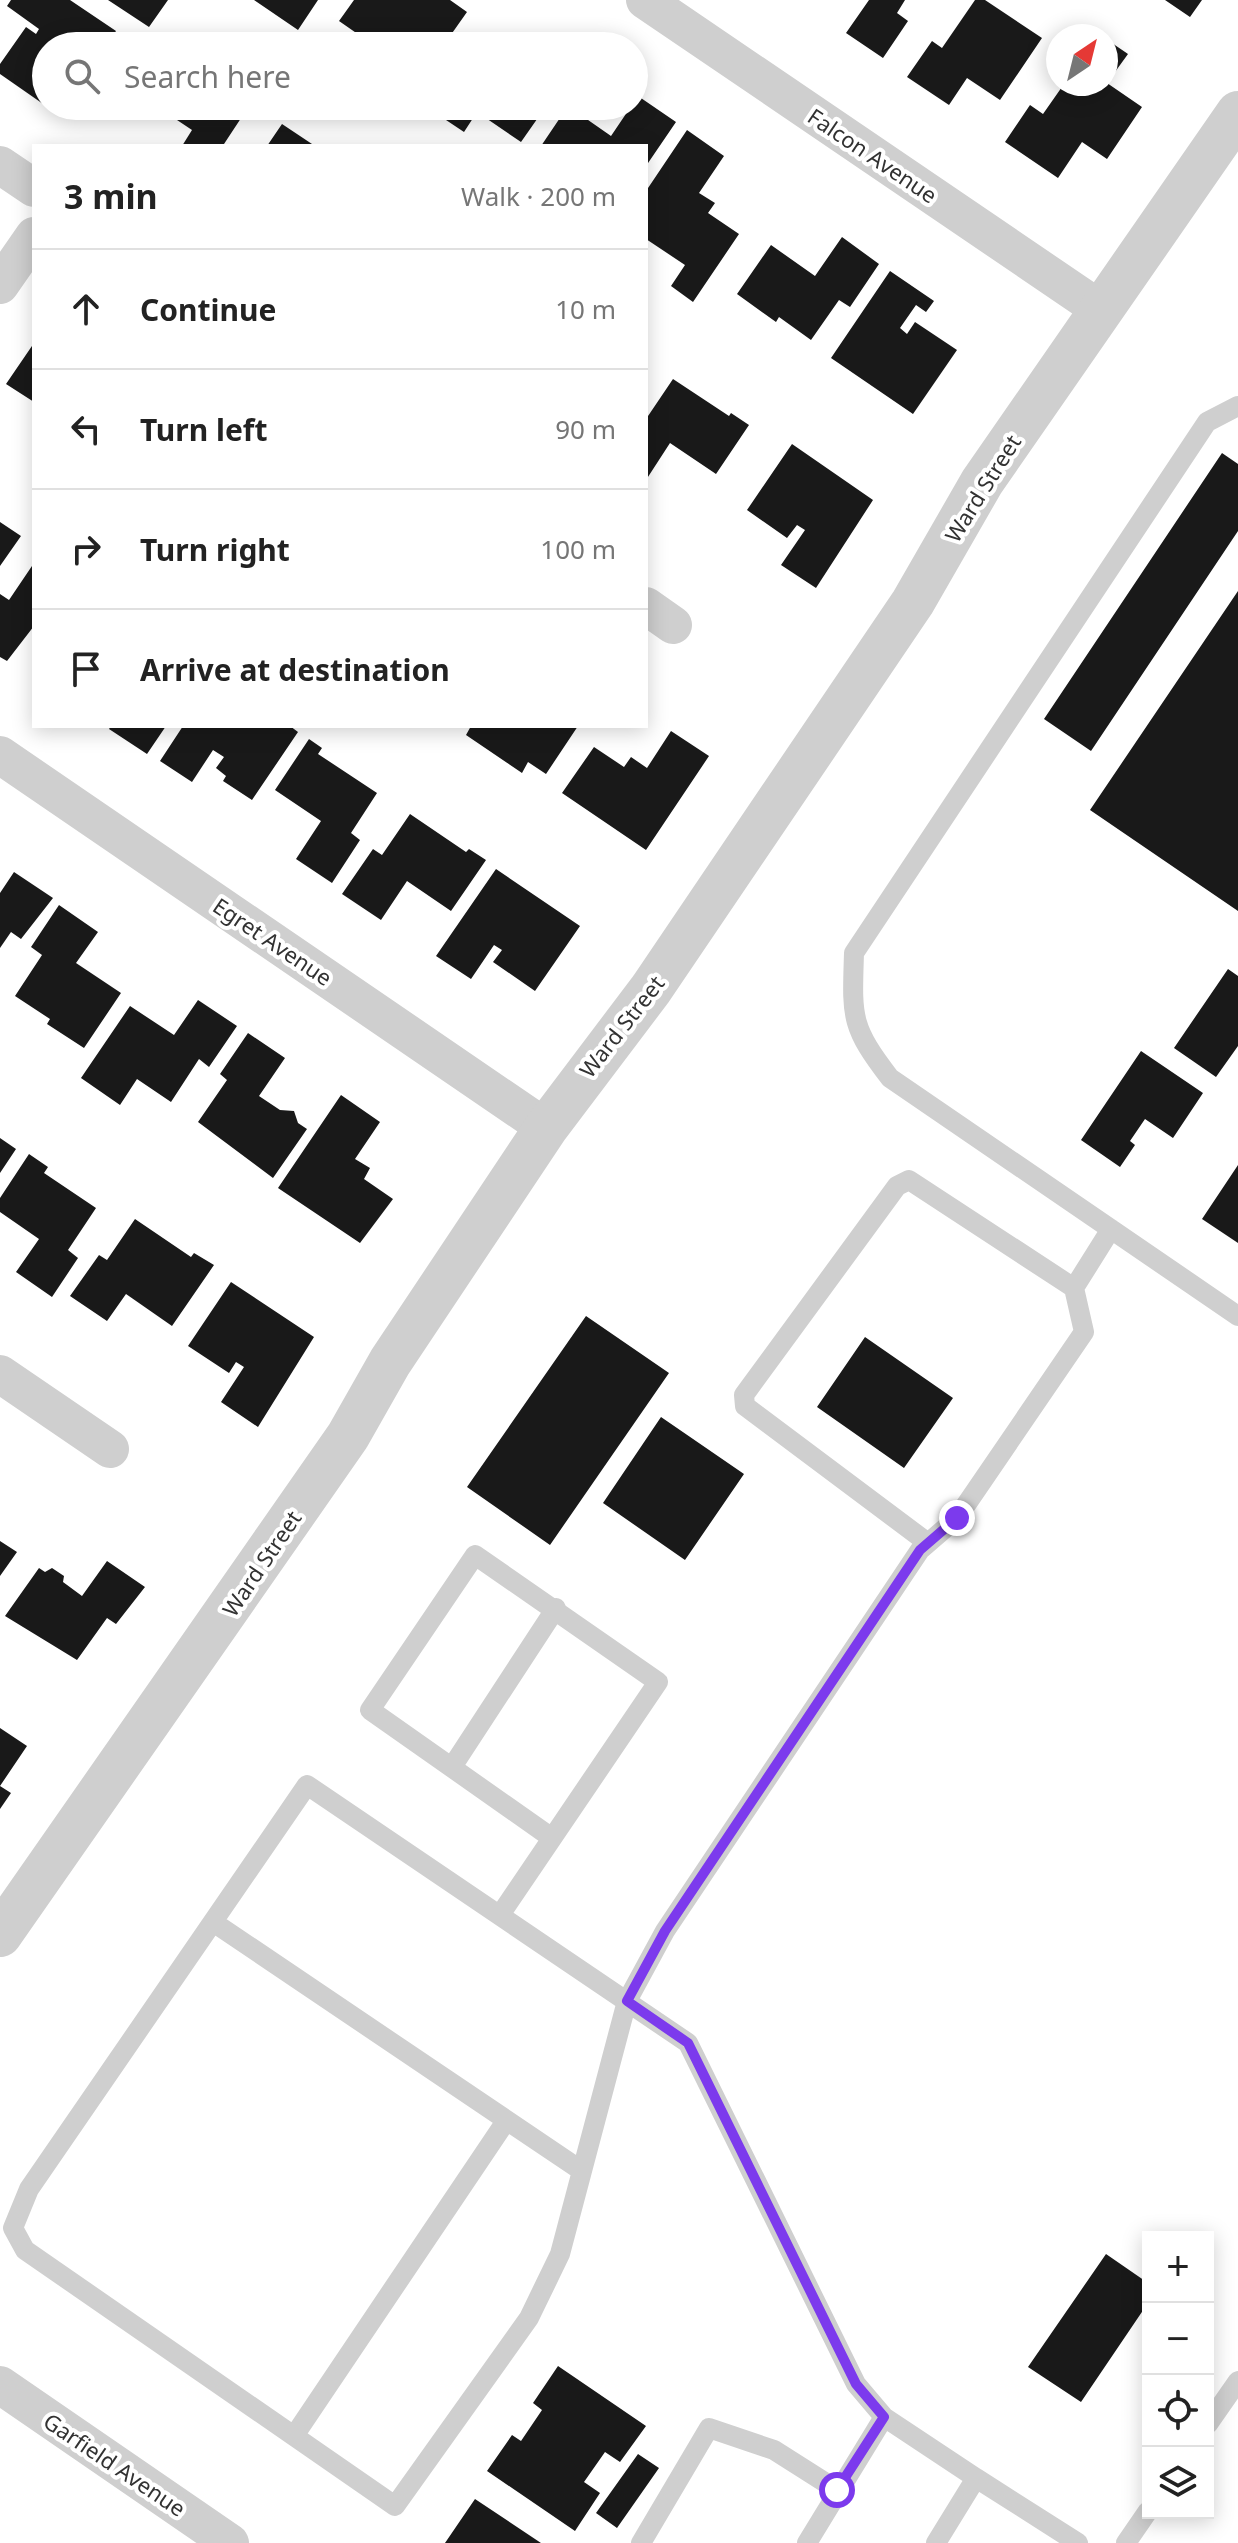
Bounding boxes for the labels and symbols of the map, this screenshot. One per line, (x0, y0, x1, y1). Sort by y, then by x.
north arrow (1046, 24, 1118, 96)
street label: Falcon Avenue (802, 101, 944, 209)
street label: Ward Street (937, 428, 1027, 548)
street label: Egret Avenue (208, 890, 338, 992)
street label: Ward Street (572, 969, 670, 1083)
route end (939, 1500, 975, 1536)
street label: Ward Street (215, 1504, 307, 1622)
street label: Garfield Avenue (38, 2405, 192, 2523)
route start (819, 2472, 855, 2508)

